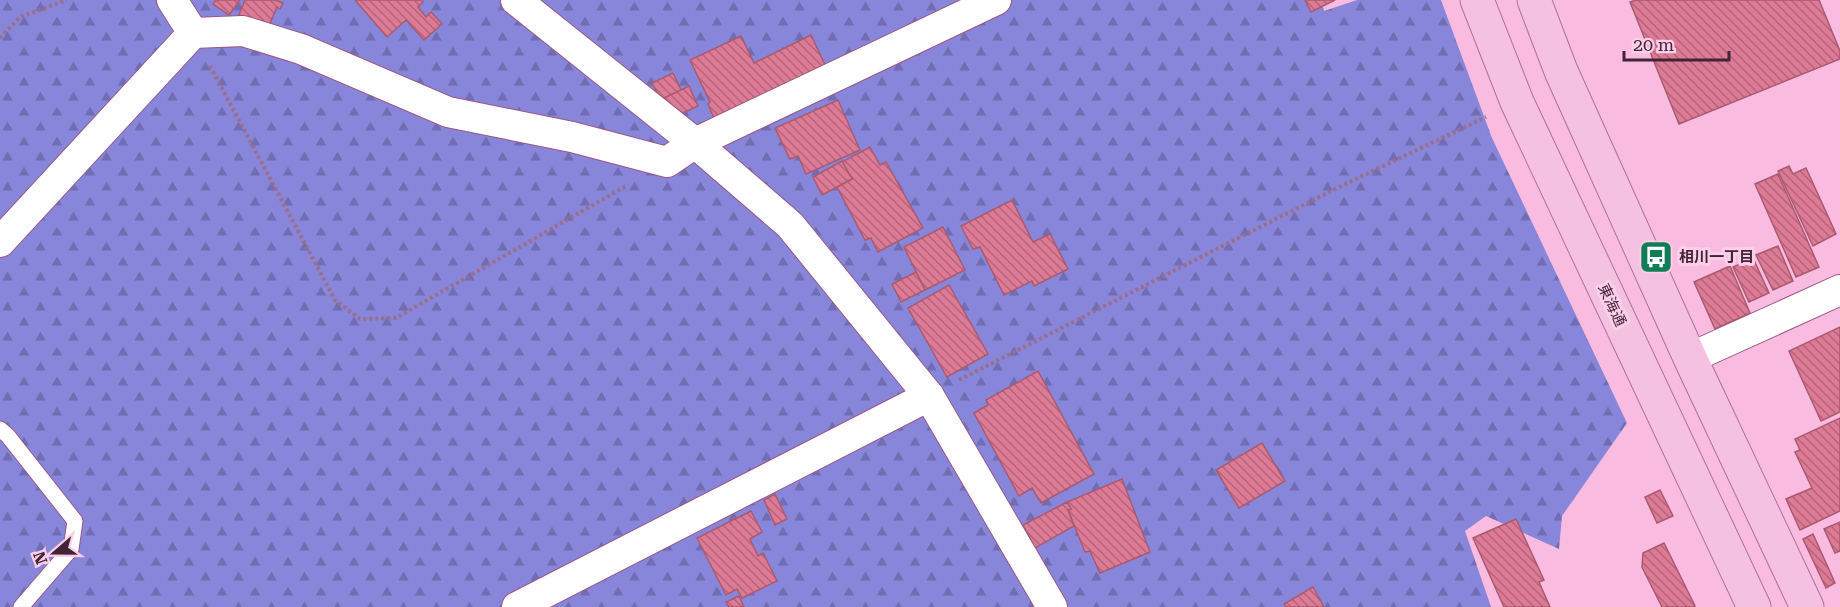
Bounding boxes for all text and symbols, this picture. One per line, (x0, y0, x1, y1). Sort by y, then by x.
scale bar (1624, 24, 1729, 62)
text: 20 m (1633, 34, 1674, 55)
bus stop icon: 相川一丁目 (1638, 239, 1674, 275)
place label: 相川一丁目 (1679, 248, 1754, 266)
street label: 東海通 (1594, 281, 1630, 329)
north arrow (24, 523, 84, 583)
text: N (29, 549, 51, 567)

